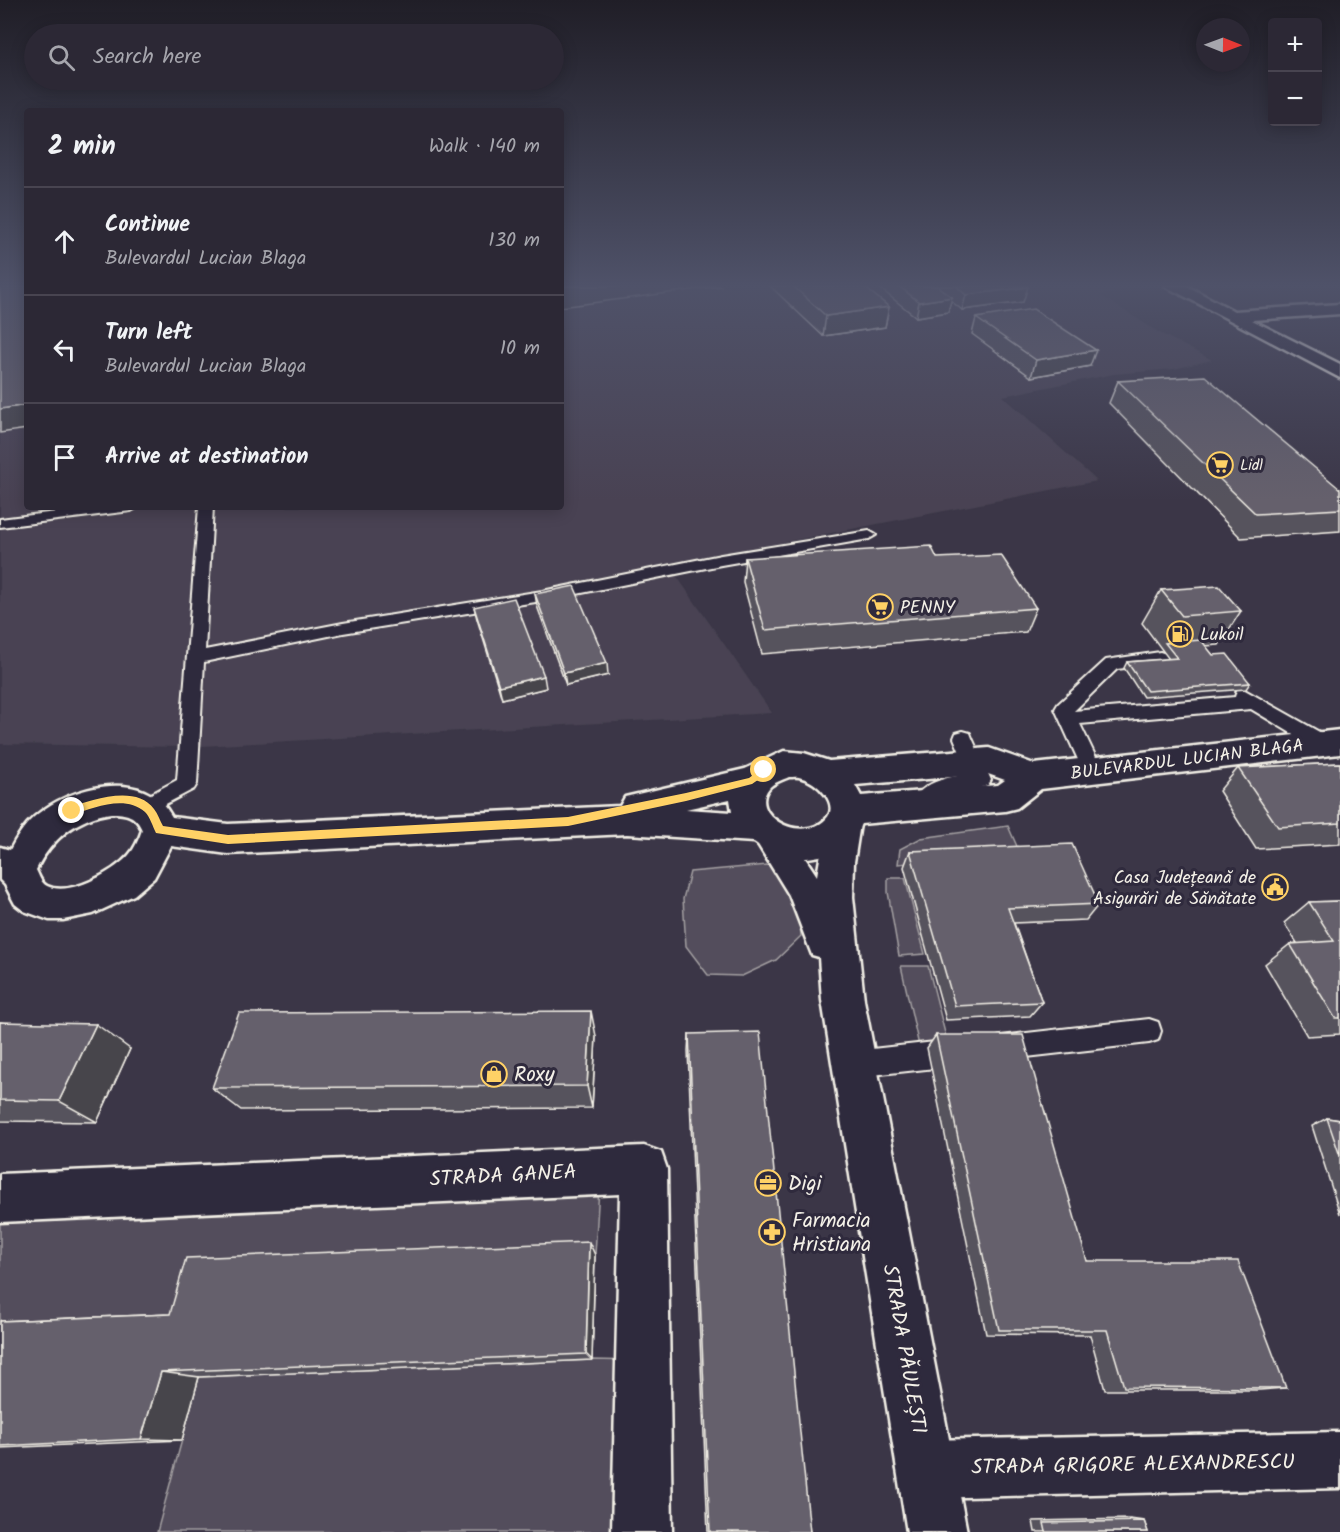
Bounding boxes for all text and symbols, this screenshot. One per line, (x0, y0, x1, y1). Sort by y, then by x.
north arrow (1196, 18, 1250, 72)
map controls (1268, 18, 1322, 126)
button: + (1268, 18, 1322, 72)
search box (24, 24, 564, 90)
text: Search here (93, 40, 201, 75)
icon: search (45, 41, 78, 74)
button: − (1268, 72, 1322, 126)
text: 2 min (48, 126, 116, 168)
text: Walk · 140 m (429, 131, 540, 163)
text: Continue (105, 208, 190, 243)
icon: ahead (48, 225, 81, 258)
text: 130 m (488, 225, 540, 257)
text: Bulevardul Lucian Blaga (105, 243, 306, 275)
text: Turn left (105, 316, 192, 351)
icon: left (48, 333, 81, 366)
text: 10 m (500, 333, 540, 365)
text: Bulevardul Lucian Blaga (105, 351, 306, 383)
text: Arrive at destination (105, 440, 308, 475)
icon: arrive (48, 441, 81, 474)
supermarket icon: Lidl (1205, 450, 1235, 480)
place label: Lidl (1240, 454, 1263, 478)
supermarket icon: PENNY (865, 592, 895, 622)
place label: PENNY (900, 594, 956, 623)
fuel station icon: Lukoil (1165, 619, 1195, 649)
place label: Lukoil (1200, 621, 1244, 650)
street label: BULEVARDUL LUCIAN BLAGA (1069, 732, 1305, 789)
route start (750, 756, 776, 782)
route end (58, 797, 84, 823)
place label: Casa Județeană de Asigurări de Sănătate (1093, 864, 1256, 914)
public building icon: Casa Județeană de Asigurări de Sănătate (1260, 872, 1290, 902)
shop icon: Roxy (479, 1059, 509, 1089)
place label: Roxy (514, 1059, 555, 1092)
street label: STRADA GANEA (429, 1156, 577, 1197)
office icon: Digi (753, 1168, 783, 1198)
place label: Digi (788, 1168, 823, 1201)
place label: Farmacia Hristiana (792, 1205, 871, 1262)
pharmacy icon: Farmacia Hristiana (757, 1217, 787, 1247)
street label: STRADA PĂULEȘTI (872, 1262, 935, 1437)
street label: STRADA GRIGORE ALEXANDRESCU (971, 1446, 1295, 1485)

